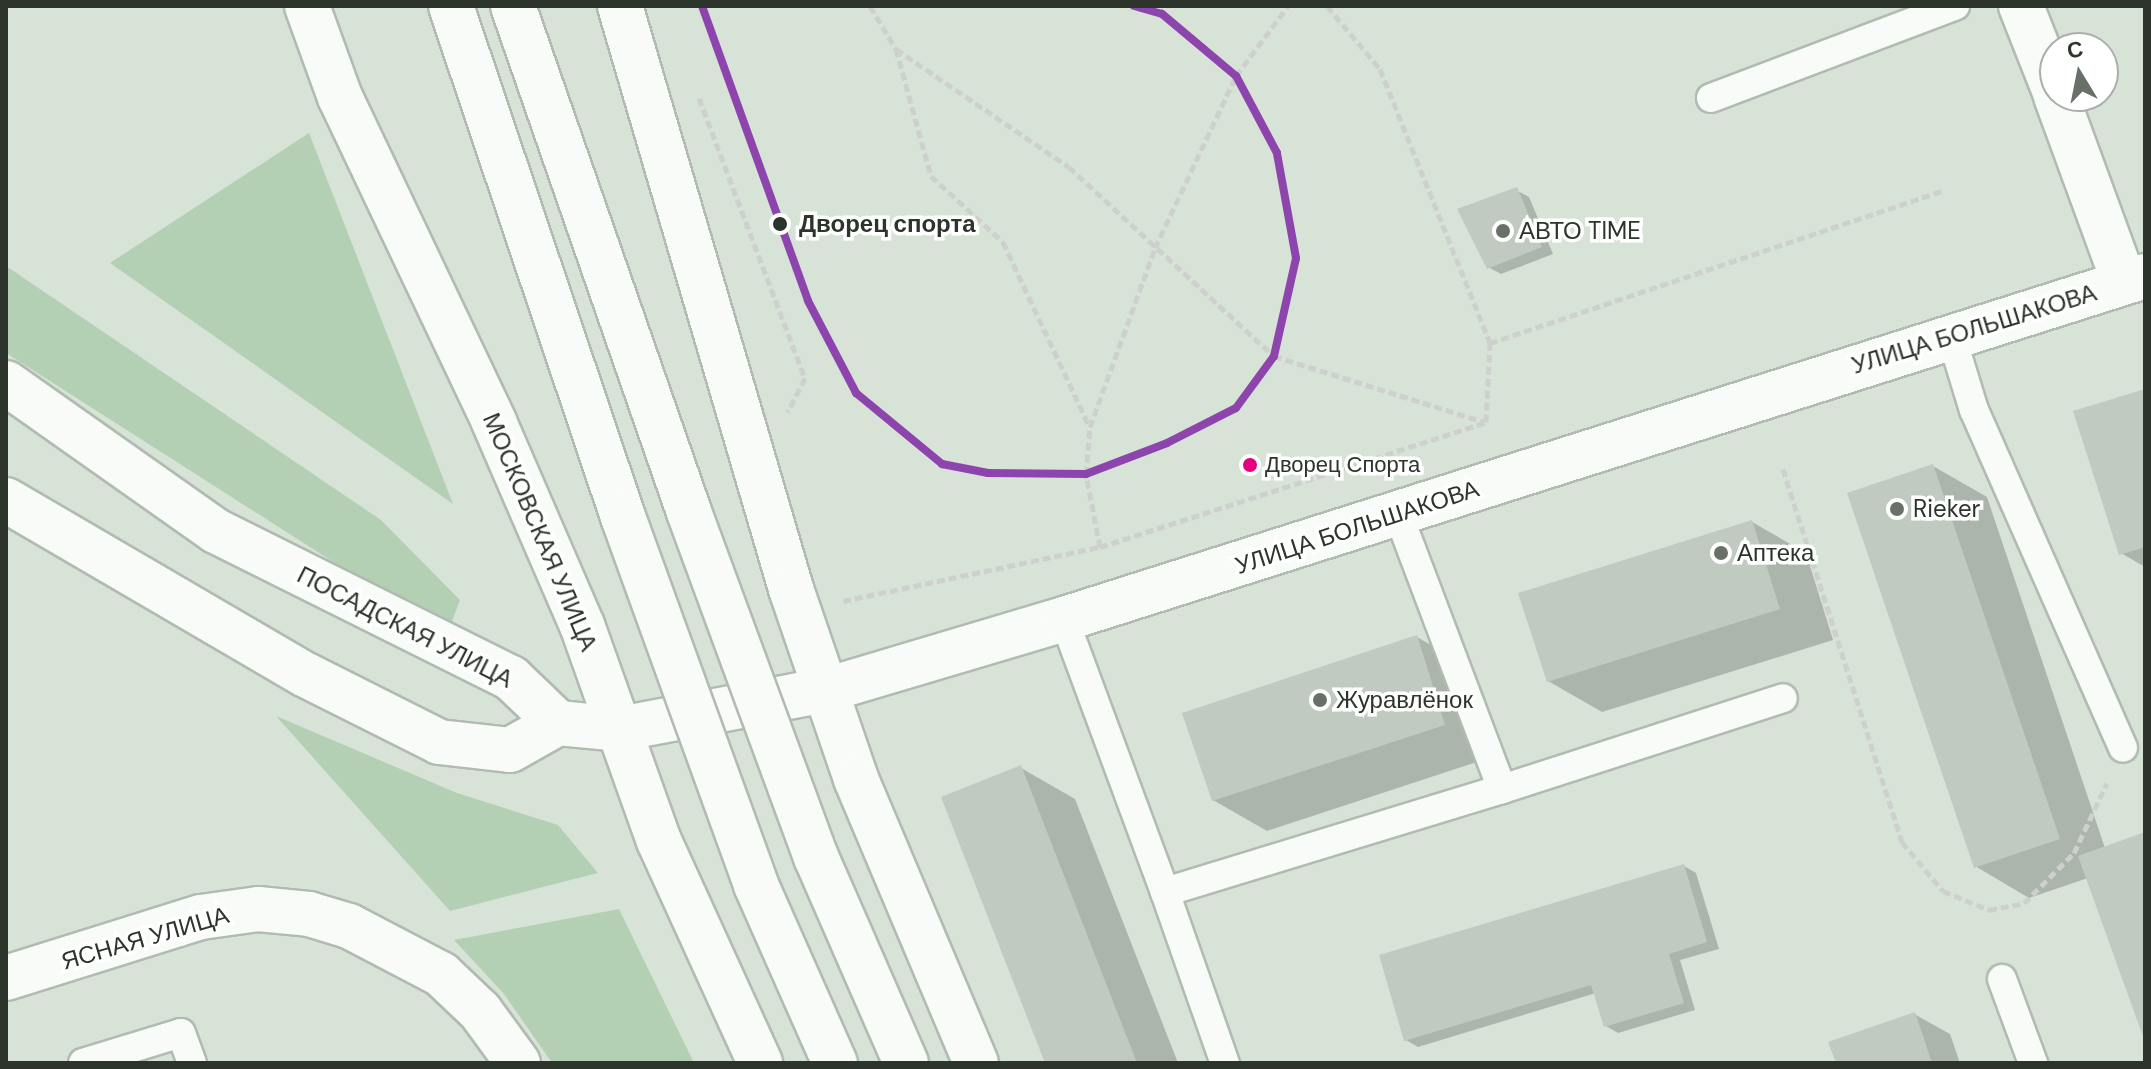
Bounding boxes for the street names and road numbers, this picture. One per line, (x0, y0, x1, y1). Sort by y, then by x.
street label: УЛИЦА БОЛЬШАКОВА (1848, 278, 2100, 380)
street label: МОСКОВСКАЯ УЛИЦА (477, 409, 603, 655)
street label: УЛИЦА БОЛЬШАКОВА (1231, 474, 1483, 580)
street label: ПОСАДСКАЯ УЛИЦА (292, 560, 518, 694)
street label: ЯСНАЯ УЛИЦА (58, 900, 232, 976)

